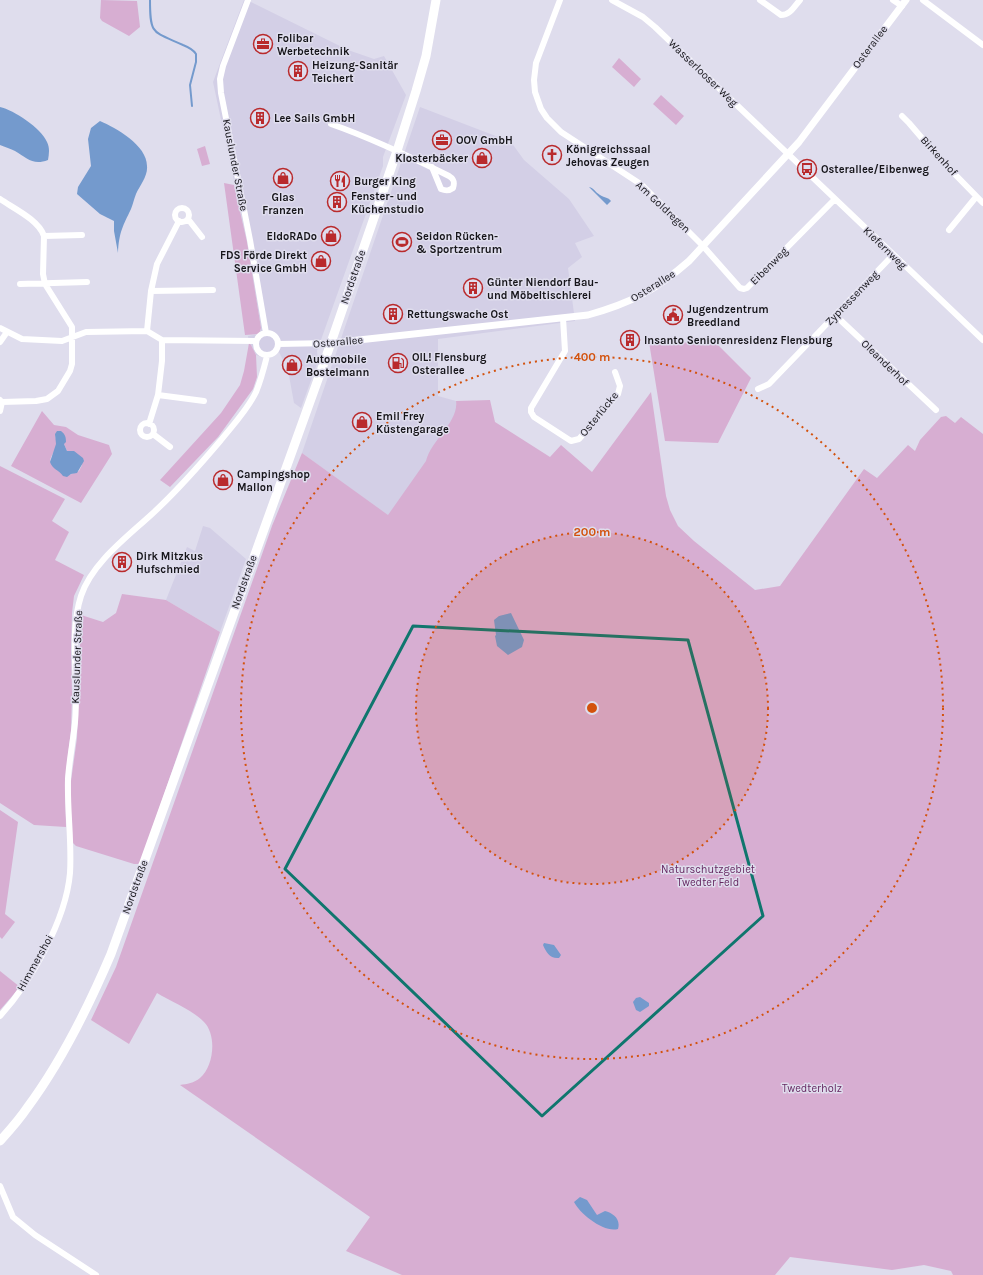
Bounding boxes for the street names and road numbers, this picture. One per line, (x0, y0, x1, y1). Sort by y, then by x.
street label: Osterallee (850, 23, 890, 71)
street label: Wasserlooser Weg (666, 37, 741, 110)
street label: Kauslunder Straße (220, 118, 250, 212)
street label: Birkenhof (918, 133, 960, 179)
street label: Am Goldregen (633, 178, 693, 236)
street label: Kiefernweg (861, 224, 910, 272)
street label: Eibenweg (747, 244, 791, 288)
street label: Nordstraße (338, 248, 368, 306)
street label: Osterallee (628, 267, 678, 305)
street label: Zypressenweg (823, 267, 882, 328)
street label: Osterallee (312, 333, 364, 351)
street label: Oleanderhof (859, 337, 912, 389)
street label: Osterlücke (577, 389, 621, 439)
street label: Nordstraße (228, 553, 260, 611)
street label: Kauslunder Straße (69, 610, 85, 704)
street label: Nordstraße (119, 858, 151, 916)
street label: Himmershoi (14, 932, 56, 994)

